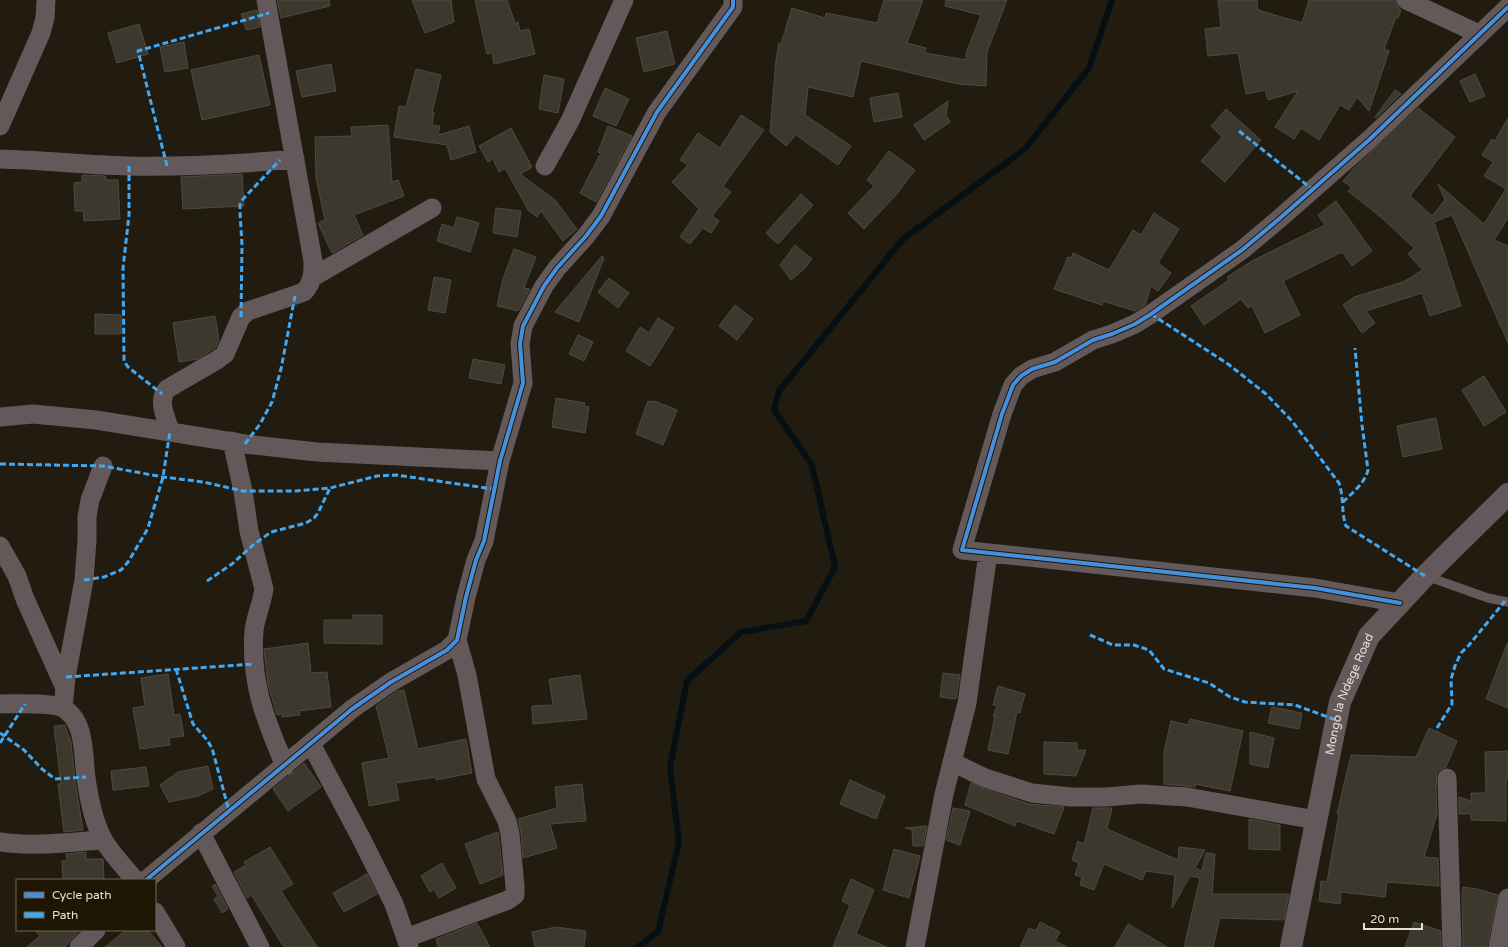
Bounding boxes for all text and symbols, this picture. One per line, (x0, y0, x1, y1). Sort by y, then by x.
street label: Mongo la Ndege Road (1323, 631, 1376, 756)
legend (16, 879, 156, 931)
text: Cycle path (52, 888, 111, 902)
scale bar (1364, 905, 1422, 931)
text: Path (52, 908, 78, 922)
text: 20 m (1370, 912, 1399, 926)

